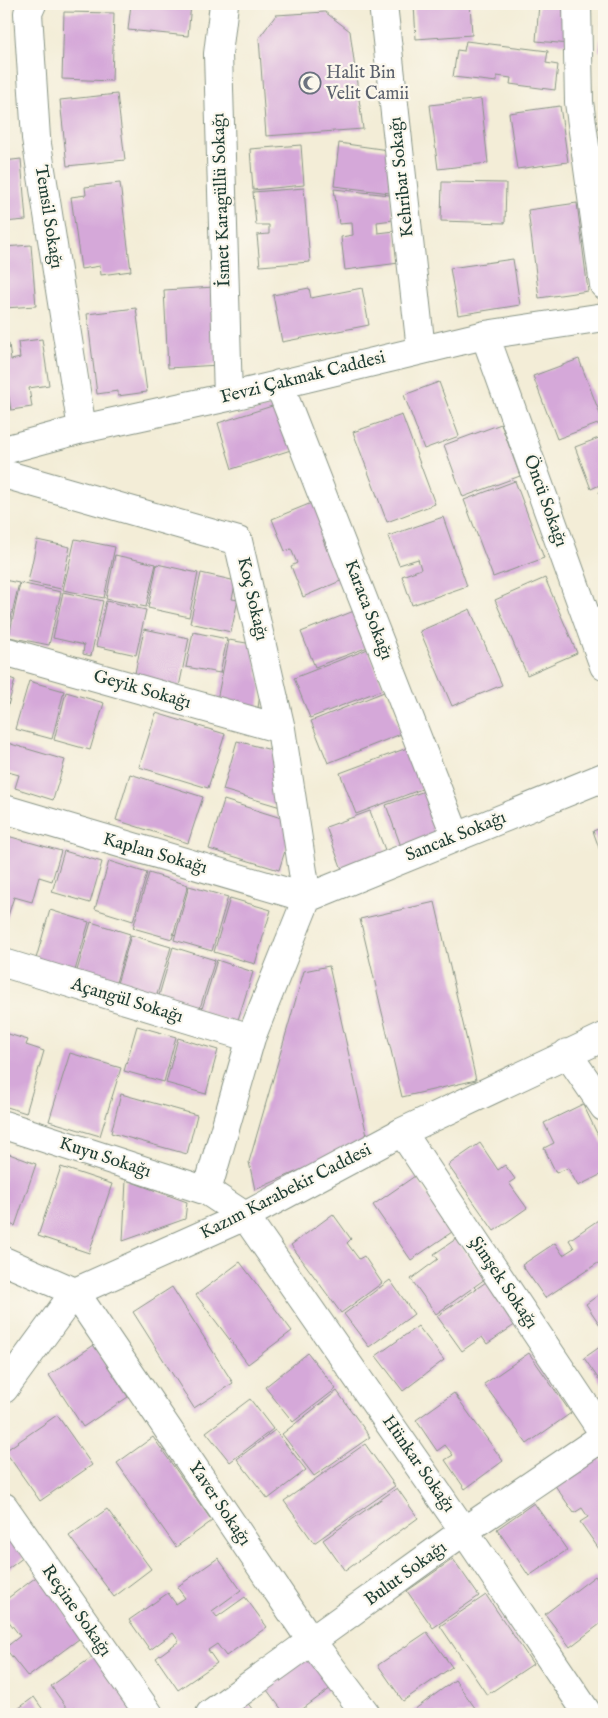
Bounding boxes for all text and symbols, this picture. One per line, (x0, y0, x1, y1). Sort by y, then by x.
place label: Halit Bin Velit Camii (325, 62, 409, 106)
mosque icon: Halit Bin Velit Camii (298, 71, 322, 95)
street label: İsmet Karagüllü Sokağı (206, 112, 237, 288)
street label: Kehribar Sokağı (384, 115, 420, 238)
street label: Temsil Sokağı (28, 164, 68, 271)
street label: Fevzi Çakmak Caddesi (218, 346, 388, 410)
street label: Öncü Sokağı (518, 451, 573, 550)
street label: Koç Sokağı (231, 555, 273, 643)
street label: Karaca Sokağı (338, 557, 398, 664)
street label: Geyik Sokağı (90, 665, 194, 715)
street label: Sancak Sokağı (402, 806, 510, 868)
street label: Kaplan Sokağı (100, 828, 210, 880)
street label: Açangül Sokağı (67, 973, 186, 1029)
street label: Kuyu Sokağı (56, 1132, 154, 1184)
street label: Kazım Karabekir Caddesi (197, 1139, 376, 1245)
street label: Şimşek Sokağı (464, 1232, 543, 1334)
street label: Hünkar Sokağı (376, 1411, 460, 1517)
street label: Yaver Sokağı (182, 1457, 256, 1551)
street label: Bulut Sokağı (360, 1536, 452, 1612)
street label: Reçine Sokağı (36, 1561, 116, 1662)

